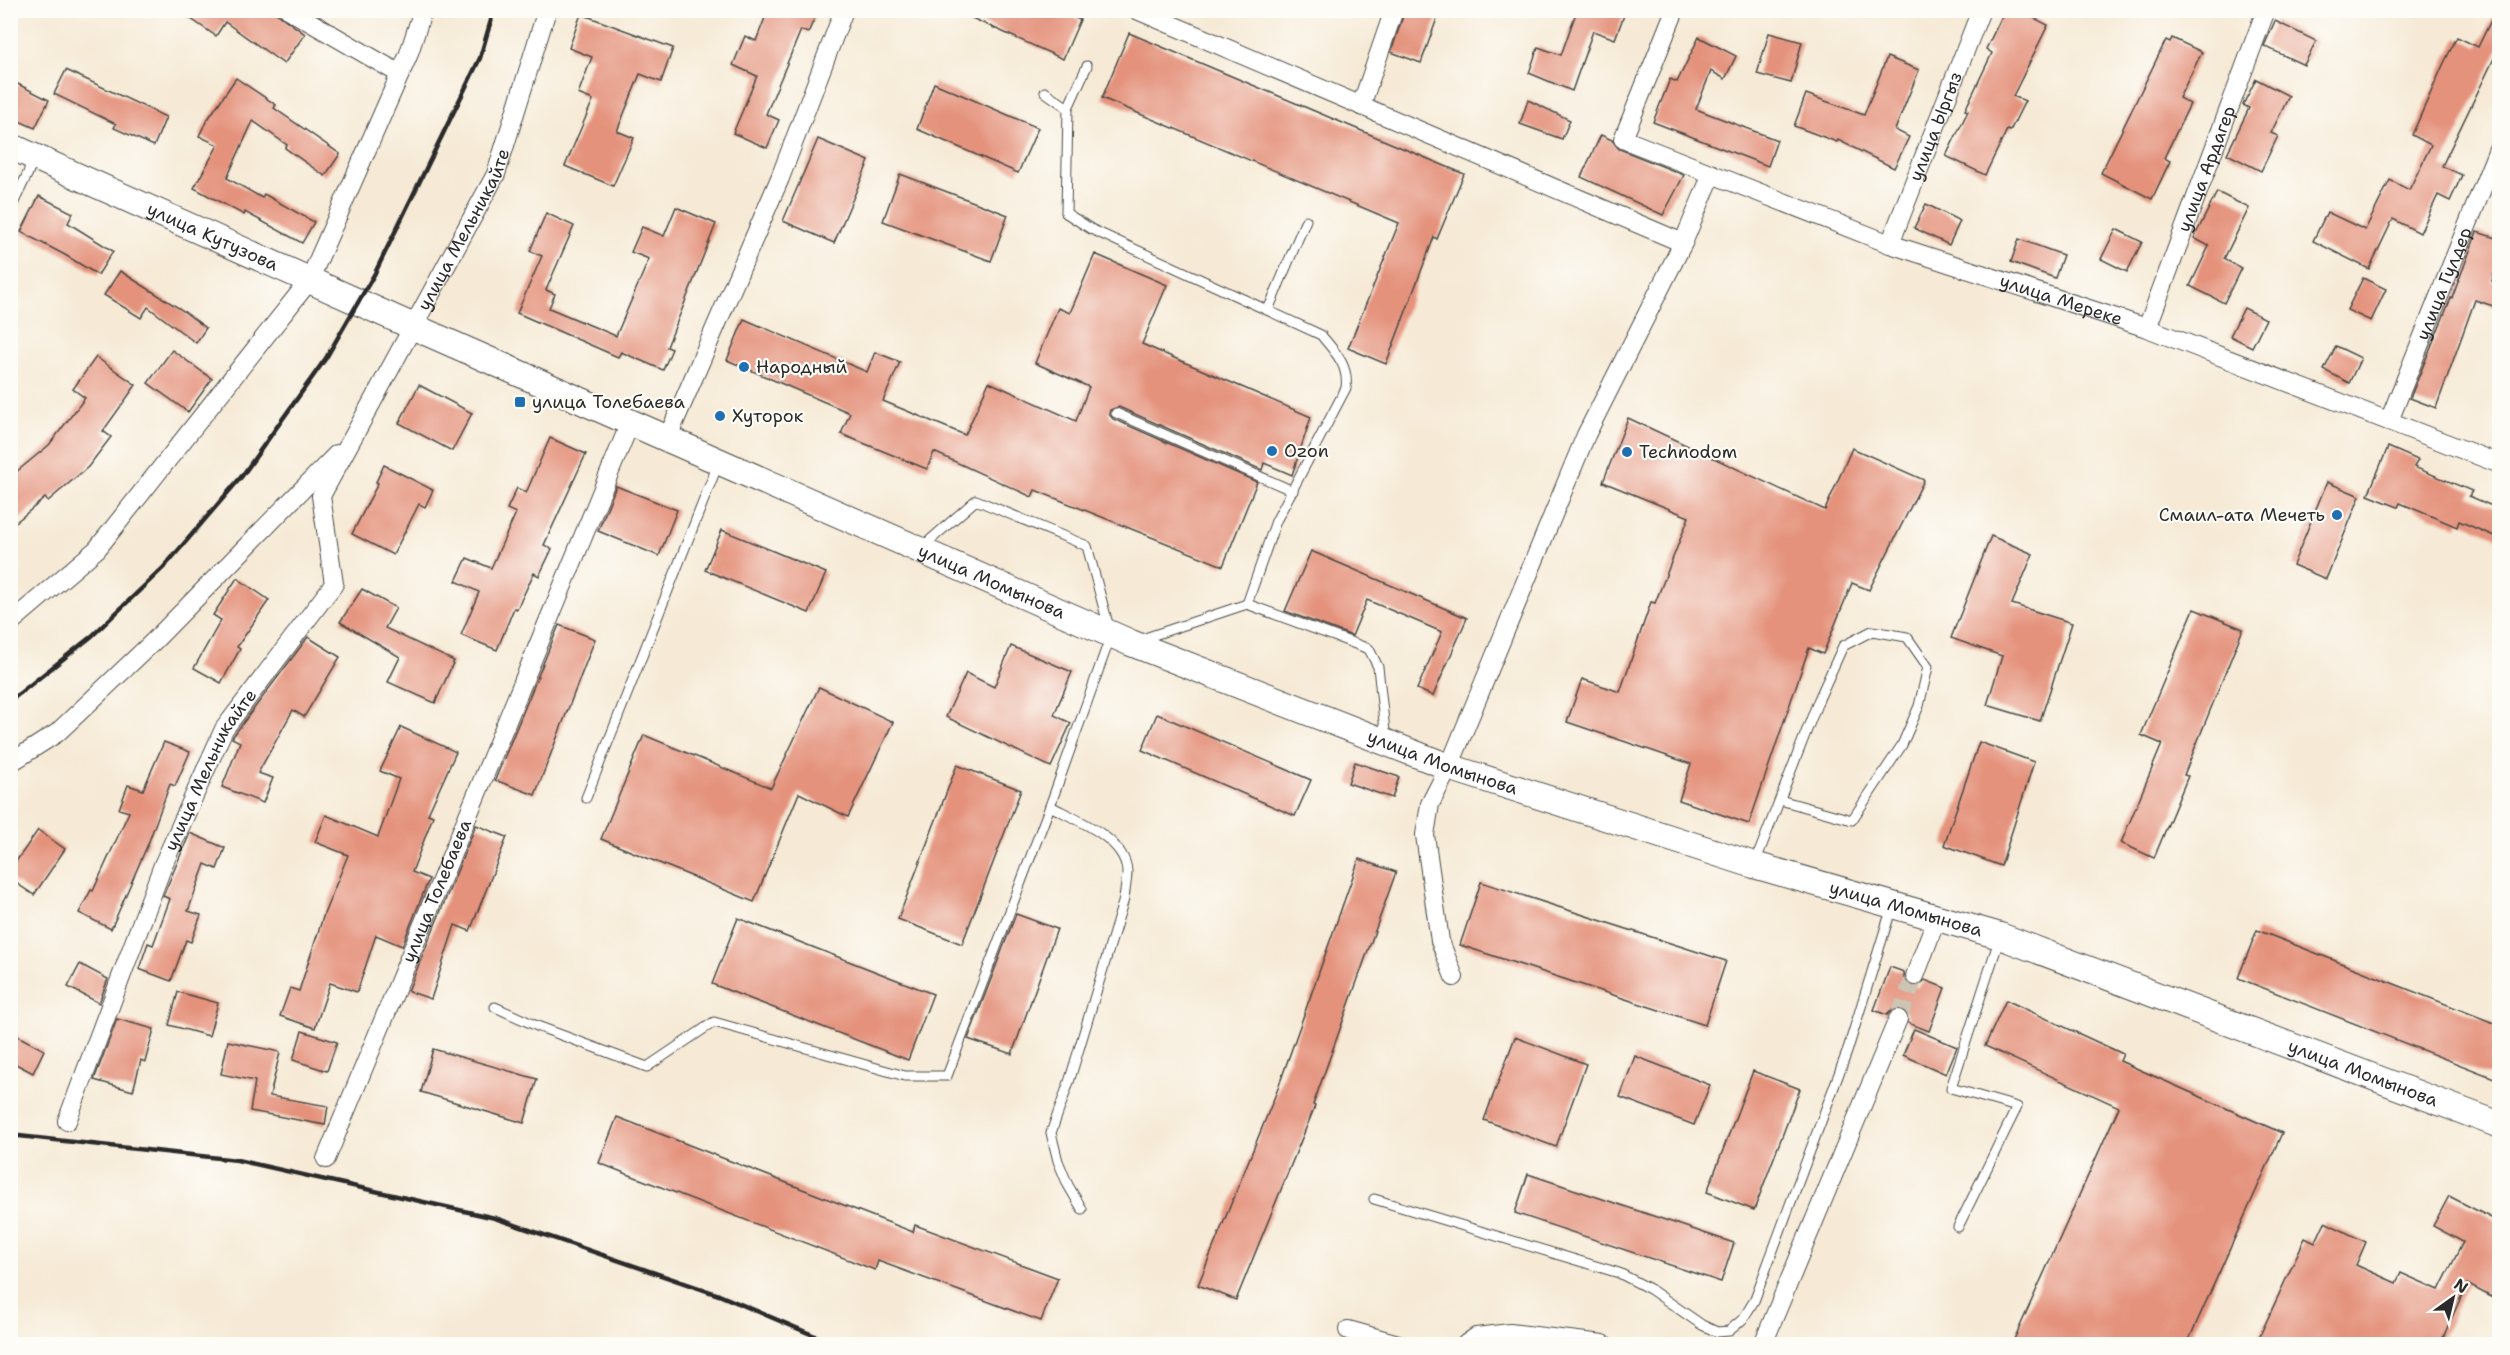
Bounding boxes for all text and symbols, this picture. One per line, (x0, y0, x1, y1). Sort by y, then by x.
street label: улица Ыргыз (1904, 68, 1968, 185)
street label: улица Ардагер (2172, 102, 2241, 235)
street label: улица Мельникайте (412, 146, 515, 315)
street label: улица Кутузова (143, 197, 282, 277)
street label: улица Гулдер (2411, 223, 2478, 344)
street label: улица Мереке (1997, 269, 2126, 331)
place label: Народный (756, 355, 847, 379)
marker: Народный (737, 360, 751, 374)
place label: улица Толебаева (532, 390, 685, 414)
marker: улица Толебаева (513, 395, 527, 409)
place label: Хуторок (732, 404, 804, 428)
marker: Хуторок (713, 409, 727, 423)
place label: Ozon (1284, 439, 1329, 463)
place label: Technodom (1639, 440, 1737, 464)
marker: Ozon (1265, 444, 1279, 458)
marker: Technodom (1620, 445, 1634, 459)
place label: Смаил-ата Мечеть (2159, 503, 2325, 527)
marker: Смаил-ата Мечеть (2330, 508, 2344, 522)
street label: улица Момынова (914, 539, 1069, 624)
street label: улица Мельникайте (159, 684, 262, 855)
street label: улица Момынова (1364, 724, 1521, 800)
street label: улица Толебаева (396, 816, 477, 966)
street label: улица Момынова (1827, 875, 1985, 942)
street label: улица Момынова (2285, 1034, 2441, 1112)
north arrow (2423, 1268, 2483, 1328)
text: N (2450, 1274, 2472, 1298)

